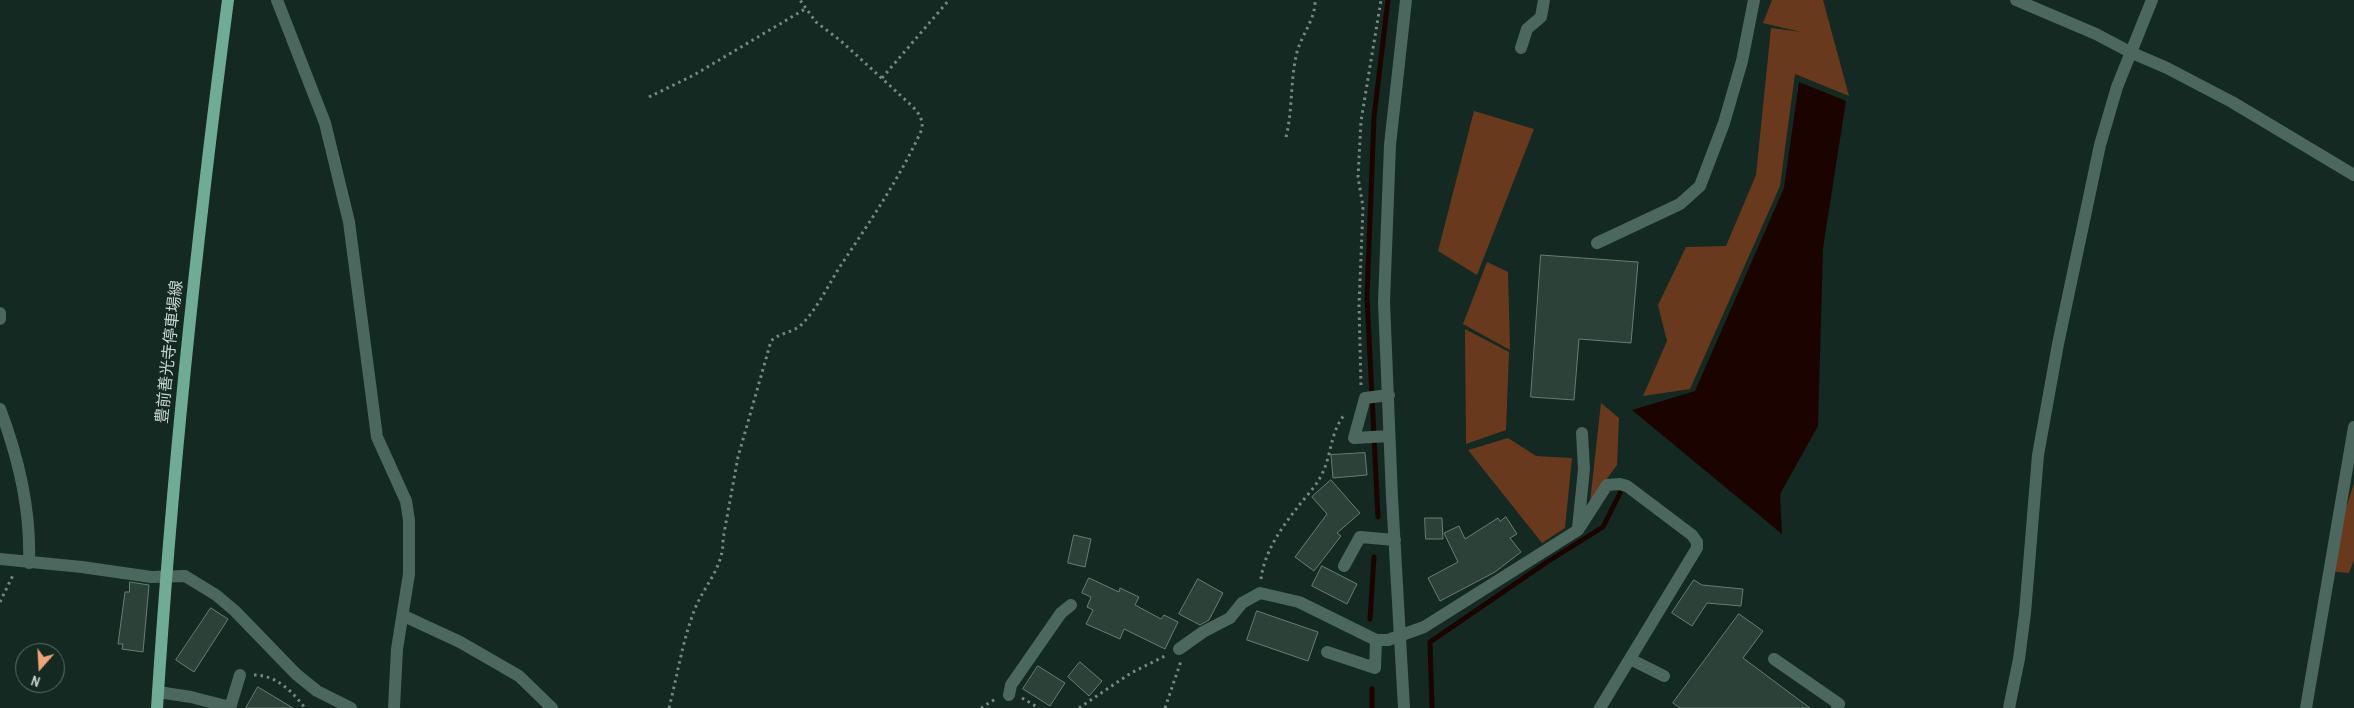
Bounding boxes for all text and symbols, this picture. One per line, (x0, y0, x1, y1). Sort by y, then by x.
street label: 豊前善光寺停車場線 (153, 279, 187, 425)
north arrow (15, 643, 65, 693)
text: N (29, 671, 42, 691)

